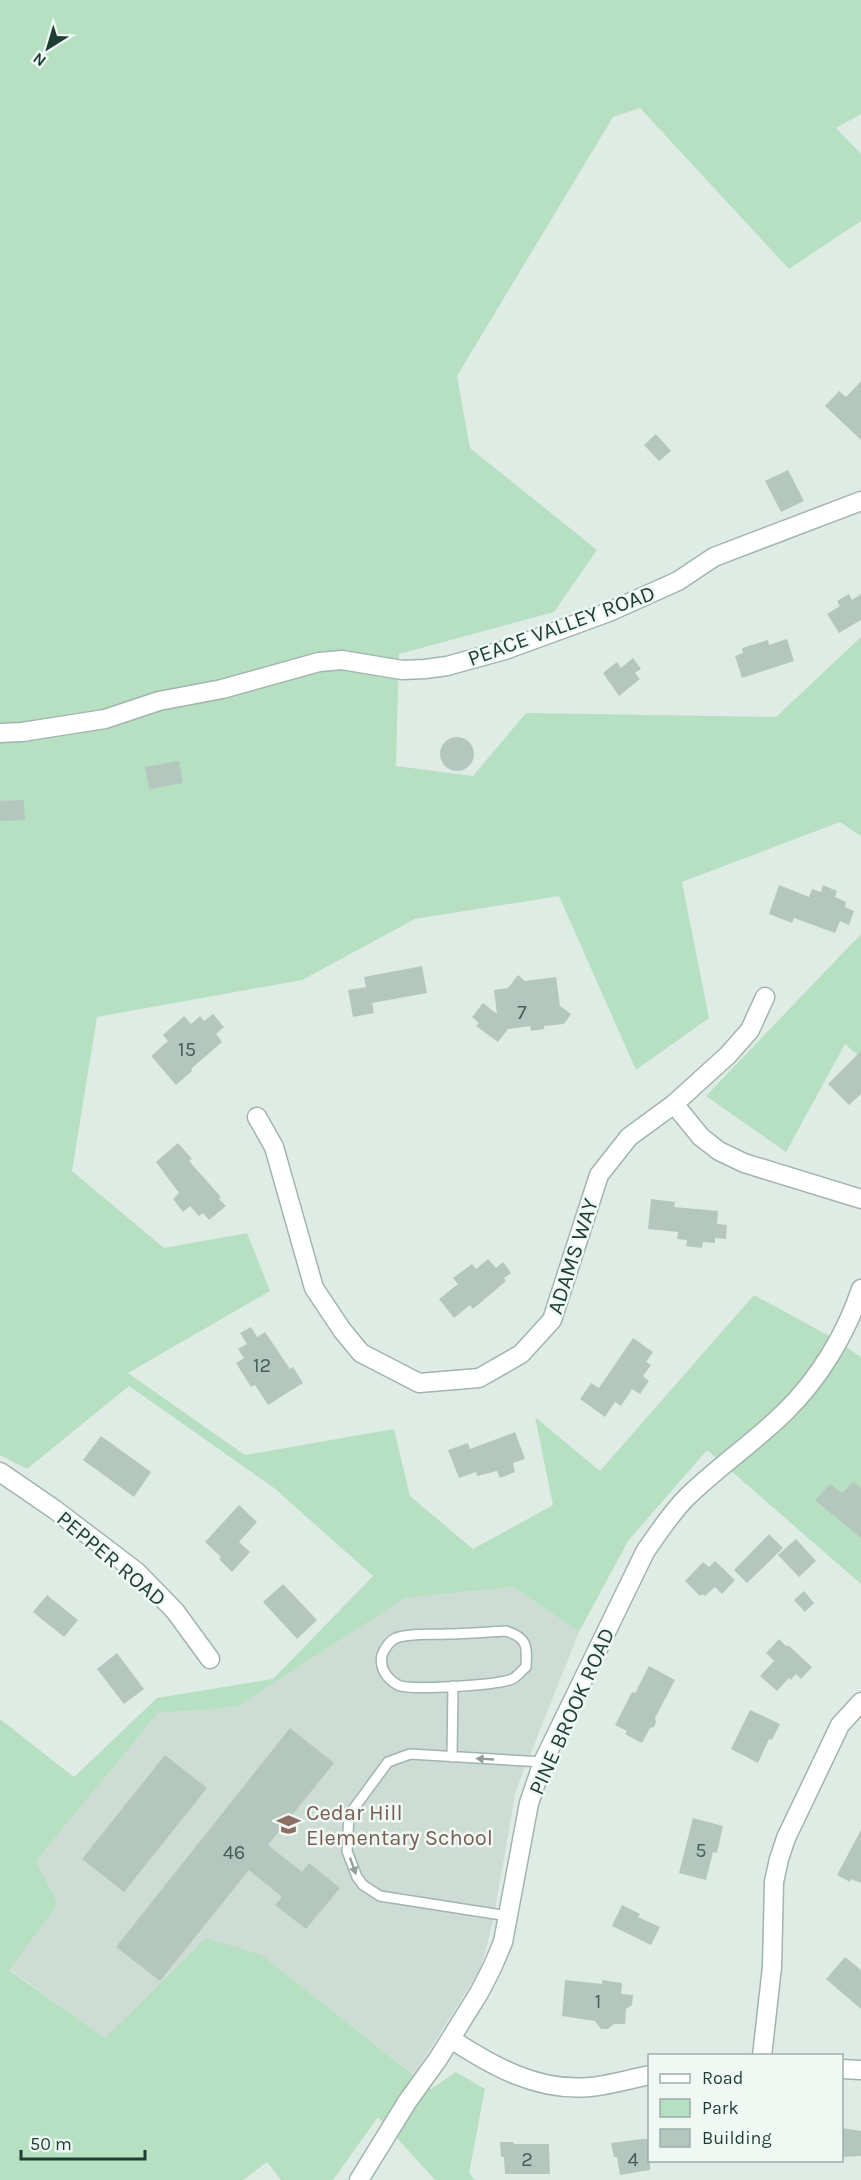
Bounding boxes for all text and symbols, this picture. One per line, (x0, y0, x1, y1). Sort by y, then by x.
north arrow (18, 18, 78, 78)
text: N (29, 49, 50, 71)
street label: PEACE VALLEY ROAD (464, 580, 659, 672)
house number: 7 (517, 1001, 527, 1024)
house number: 15 (178, 1038, 196, 1061)
street label: ADAMS WAY (542, 1195, 604, 1317)
house number: 12 (253, 1354, 271, 1377)
street label: PEPPER ROAD (51, 1505, 171, 1612)
street label: PINE BROOK ROAD (523, 1624, 620, 1799)
one-way arrow (475, 1754, 494, 1763)
place label: Cedar Hill Elementary School (306, 1800, 493, 1851)
school or university icon: Cedar Hill Elementary School (275, 1812, 301, 1838)
house number: 5 (695, 1839, 707, 1862)
house number: 46 (223, 1841, 245, 1864)
one-way arrow (348, 1857, 358, 1875)
house number: 1 (595, 1990, 601, 2013)
legend (648, 2054, 843, 2162)
text: Road (702, 2067, 743, 2089)
text: Park (702, 2097, 739, 2119)
scale bar (21, 2123, 146, 2161)
text: Building (702, 2127, 772, 2149)
text: 50 m (30, 2133, 72, 2155)
house number: 2 (521, 2148, 533, 2171)
house number: 4 (627, 2148, 639, 2171)

